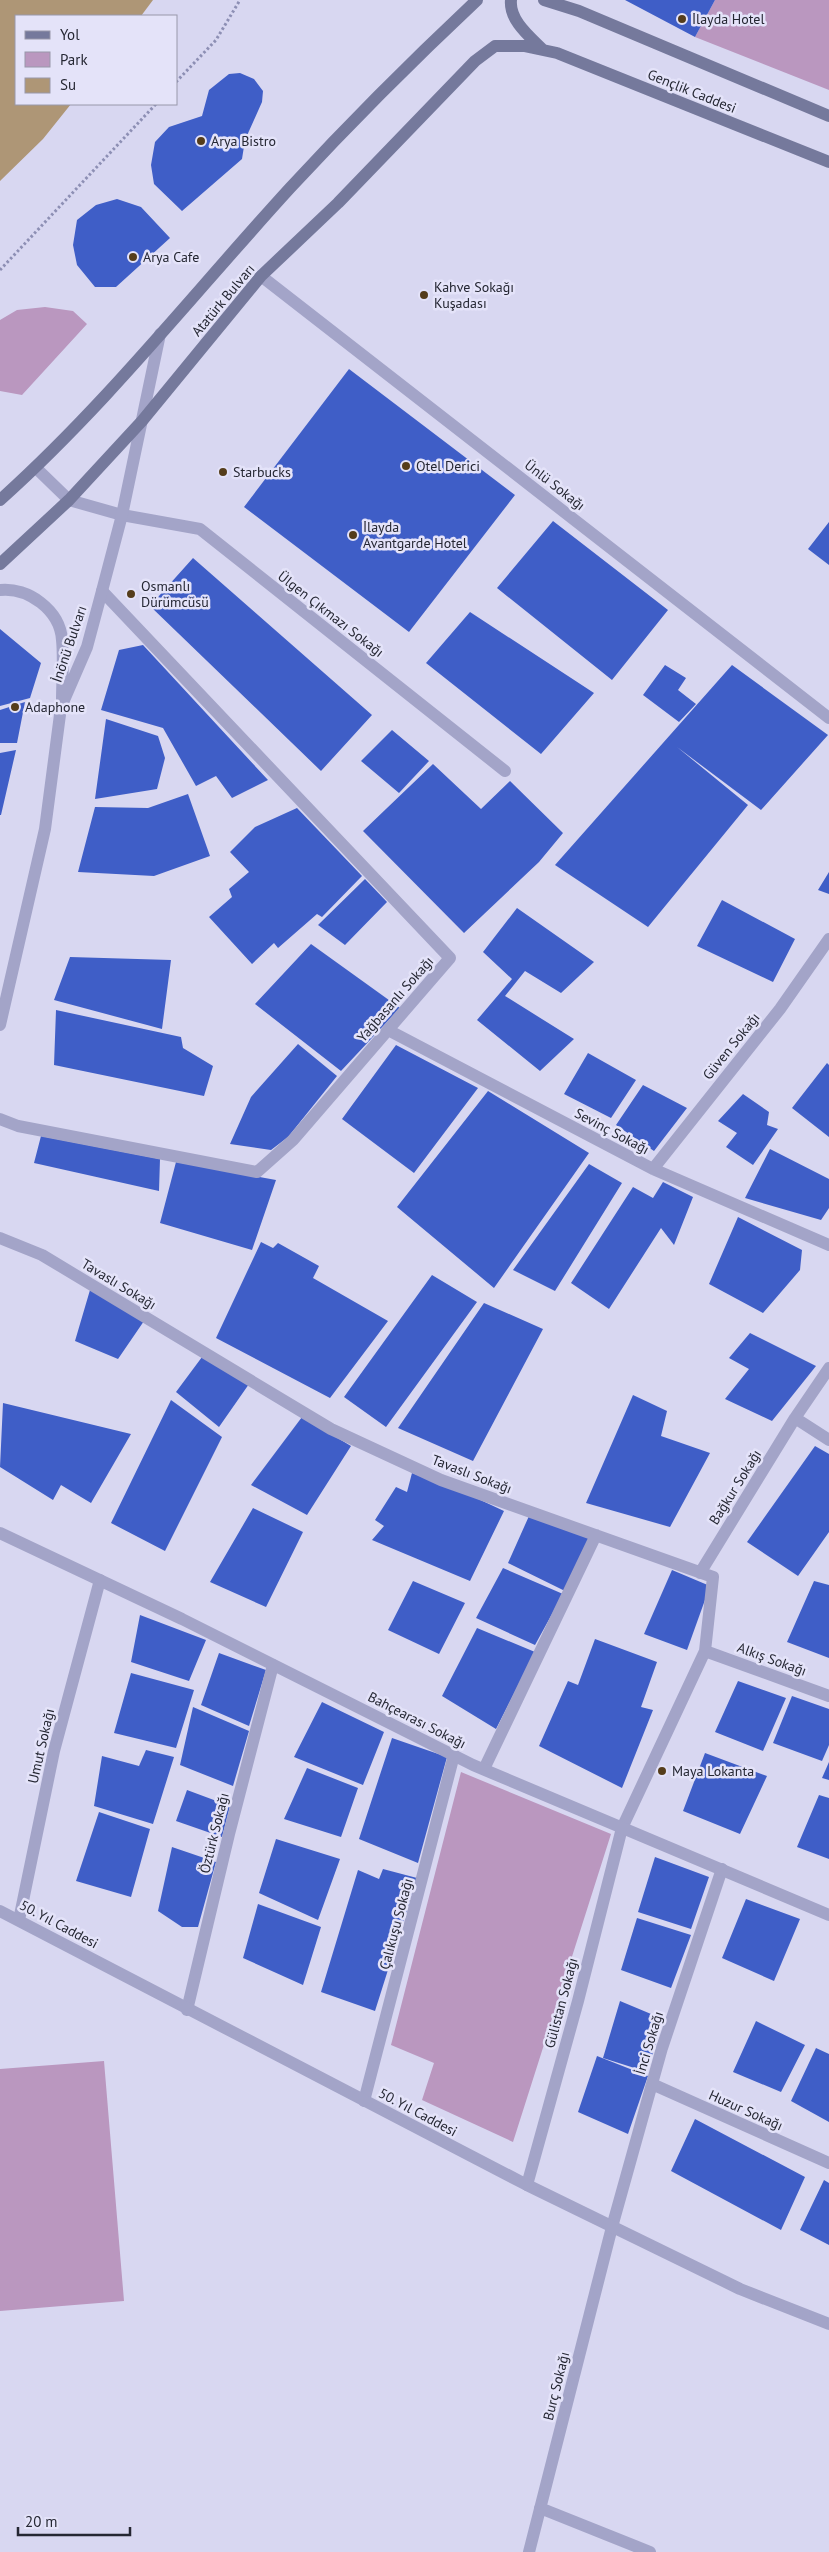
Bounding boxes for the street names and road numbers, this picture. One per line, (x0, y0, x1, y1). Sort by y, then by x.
street label: Gençlik Caddesi (645, 65, 739, 117)
street label: Atatürk Bulvarı (188, 260, 258, 340)
street label: Ünlü Sokağı (521, 456, 589, 514)
street label: Ülgen Çıkmazı Sokağı (274, 567, 388, 661)
street label: İnönü Bulvarı (47, 603, 91, 685)
street label: Yağbasanlı Sokağı (353, 952, 437, 1046)
street label: Güven Sokağı (698, 1009, 764, 1083)
street label: Sevinç Sokağı (572, 1104, 652, 1158)
street label: Tavaslı Sokağı (78, 1255, 160, 1313)
street label: Bağkur Sokağı (705, 1446, 765, 1528)
street label: Tavaslı Sokağı (429, 1450, 515, 1498)
street label: Alkış Sokağı (735, 1638, 809, 1680)
street label: Bahçearası Sokağı (365, 1688, 469, 1752)
street label: Umut Sokağı (24, 1707, 58, 1785)
street label: Öztürk Sokağı (195, 1791, 233, 1875)
street label: Çalıkuşu Sokağı (375, 1876, 417, 1972)
street label: 50. Yıl Caddesi (17, 1896, 101, 1952)
street label: Gülistan Sokağı (540, 1956, 582, 2050)
street label: İnci Sokağı (631, 2009, 667, 2077)
street label: 50. Yıl Caddesi (376, 2084, 460, 2140)
street label: Huzur Sokağı (706, 2086, 786, 2134)
street label: Burç Sokağı (539, 2350, 573, 2422)

